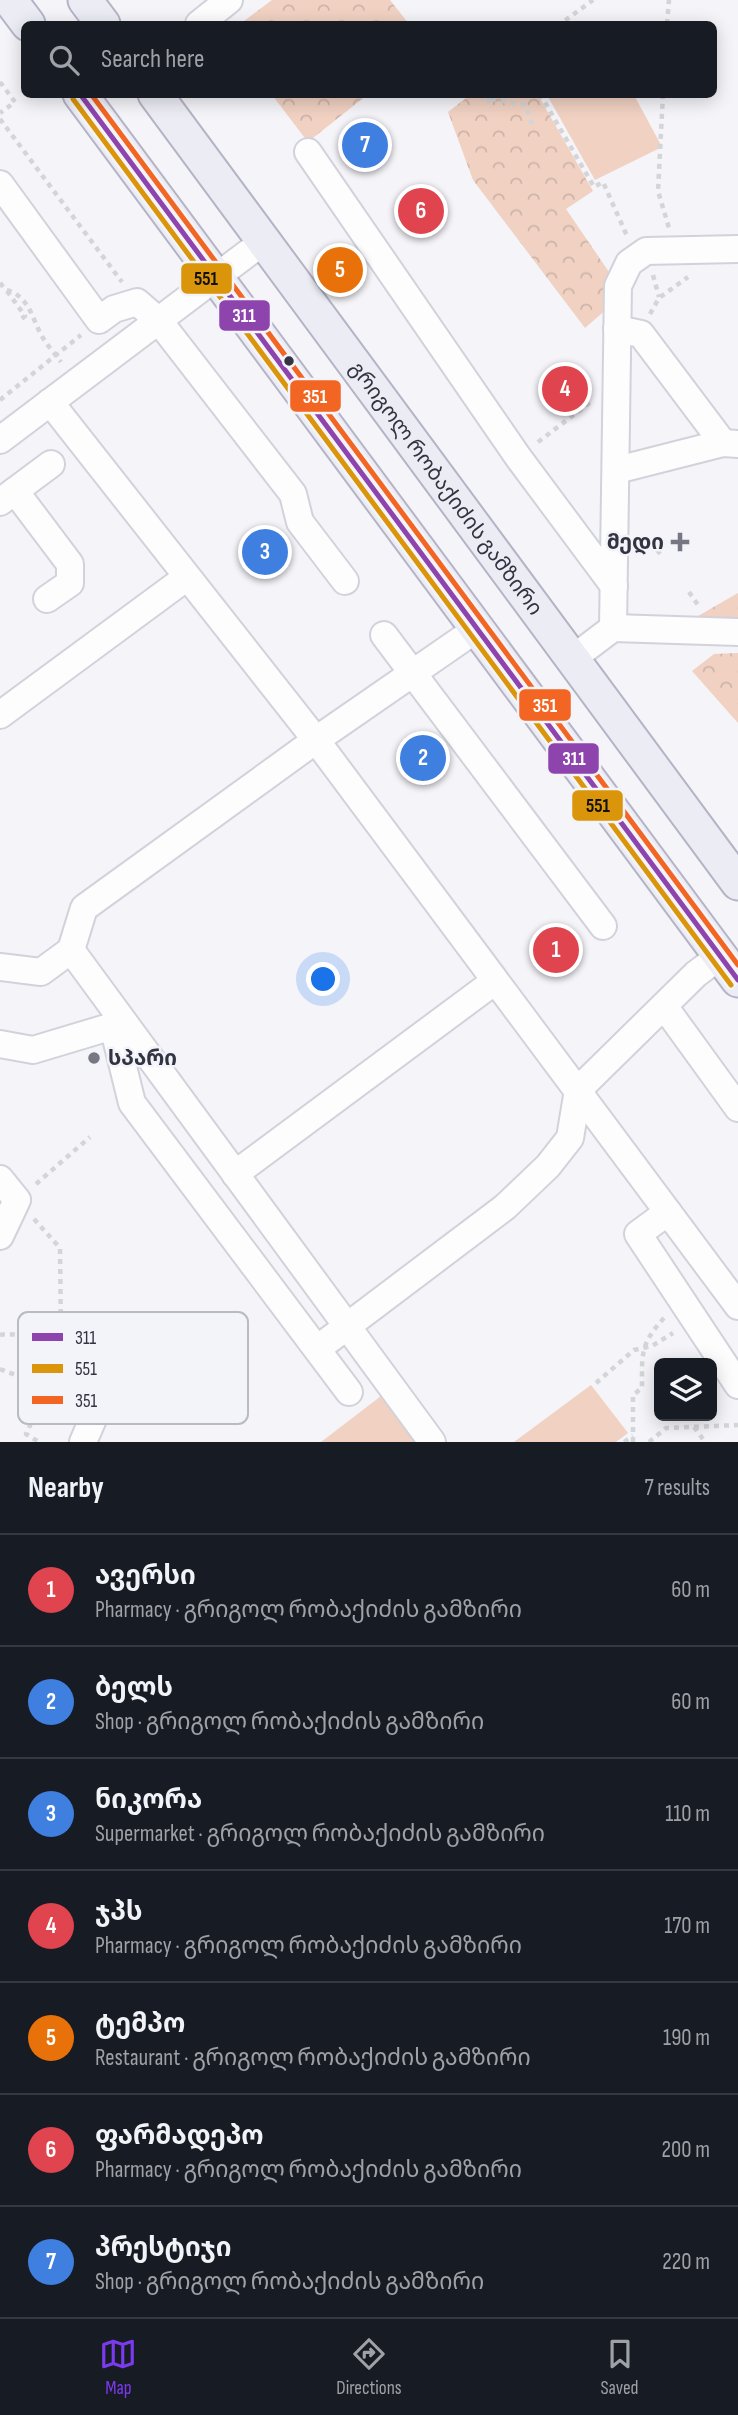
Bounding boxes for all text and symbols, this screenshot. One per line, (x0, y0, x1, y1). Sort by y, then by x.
search box (21, 21, 717, 98)
icon: search (45, 41, 83, 79)
text: Search here (101, 44, 204, 75)
pin: 7 (342, 119, 388, 171)
pin: 6 (398, 185, 444, 237)
pin: 5 (317, 244, 363, 296)
line badge: 551 (180, 262, 233, 295)
text: 551 (194, 268, 219, 291)
line badge: 311 (218, 299, 271, 332)
text: 311 (232, 305, 256, 328)
unlabelled marker (282, 354, 296, 368)
street label: გრიგოლ რობაქიძის გამზირი (344, 356, 548, 620)
pin: 4 (542, 363, 588, 415)
line badge: 351 (289, 379, 342, 413)
text: 351 (303, 386, 328, 409)
pin: 3 (242, 526, 288, 578)
place label: მედი (607, 530, 664, 555)
marker: მედი (670, 532, 690, 552)
line badge: 351 (518, 688, 572, 722)
text: 351 (533, 695, 558, 718)
pin: 2 (400, 732, 446, 784)
line badge: 311 (547, 742, 600, 775)
text: 311 (562, 748, 586, 771)
line badge: 551 (571, 789, 624, 822)
text: 551 (586, 795, 611, 818)
pin: 1 (533, 924, 579, 976)
your location (306, 962, 340, 996)
place label: სპარი (108, 1046, 177, 1071)
marker: სპარი (86, 1050, 102, 1066)
legend (18, 1312, 248, 1424)
text: 311 (75, 1327, 97, 1350)
text: 551 (75, 1358, 97, 1381)
map controls (654, 1358, 717, 1421)
button: layers (654, 1358, 717, 1421)
text: 351 (75, 1390, 98, 1413)
text: Nearby (28, 1470, 104, 1506)
text: 7 results (644, 1474, 710, 1502)
text: ავერსი (95, 1561, 196, 1592)
text: 1 (46, 1576, 56, 1604)
text: 60 m (671, 1576, 710, 1604)
text: Pharmacy · გრიგოლ რობაქიძის გამზირი (95, 1596, 522, 1624)
text: ბელს (95, 1673, 173, 1704)
text: 2 (46, 1688, 56, 1716)
text: 60 m (671, 1688, 710, 1716)
text: Shop · გრიგოლ რობაქიძის გამზირი (95, 1708, 484, 1736)
text: ნიკორა (95, 1785, 202, 1816)
text: 3 (46, 1800, 56, 1828)
text: 110 m (665, 1800, 710, 1828)
text: Supermarket · გრიგოლ რობაქიძის გამზირი (95, 1820, 545, 1848)
text: ჯპს (95, 1897, 142, 1928)
text: 4 (46, 1912, 56, 1940)
text: 170 m (664, 1912, 710, 1940)
text: Pharmacy · გრიგოლ რობაქიძის გამზირი (95, 1932, 522, 1960)
text: ტემპო (95, 2009, 185, 2040)
text: 5 (46, 2024, 56, 2052)
text: 190 m (663, 2024, 710, 2052)
text: Restaurant · გრიგოლ რობაქიძის გამზირი (95, 2044, 531, 2072)
text: ფარმადეპო (95, 2121, 264, 2152)
text: 6 (46, 2136, 56, 2164)
text: 200 m (662, 2136, 710, 2164)
text: Pharmacy · გრიგოლ რობაქიძის გამზირი (95, 2156, 522, 2184)
text: პრესტიჯი (95, 2233, 231, 2264)
text: 7 (46, 2248, 56, 2276)
text: 220 m (662, 2248, 710, 2276)
text: Shop · გრიგოლ რობაქიძის გამზირი (95, 2268, 484, 2296)
tab: Map (99, 2335, 137, 2400)
tab: Directions (336, 2335, 402, 2400)
tab: Saved (600, 2335, 639, 2400)

